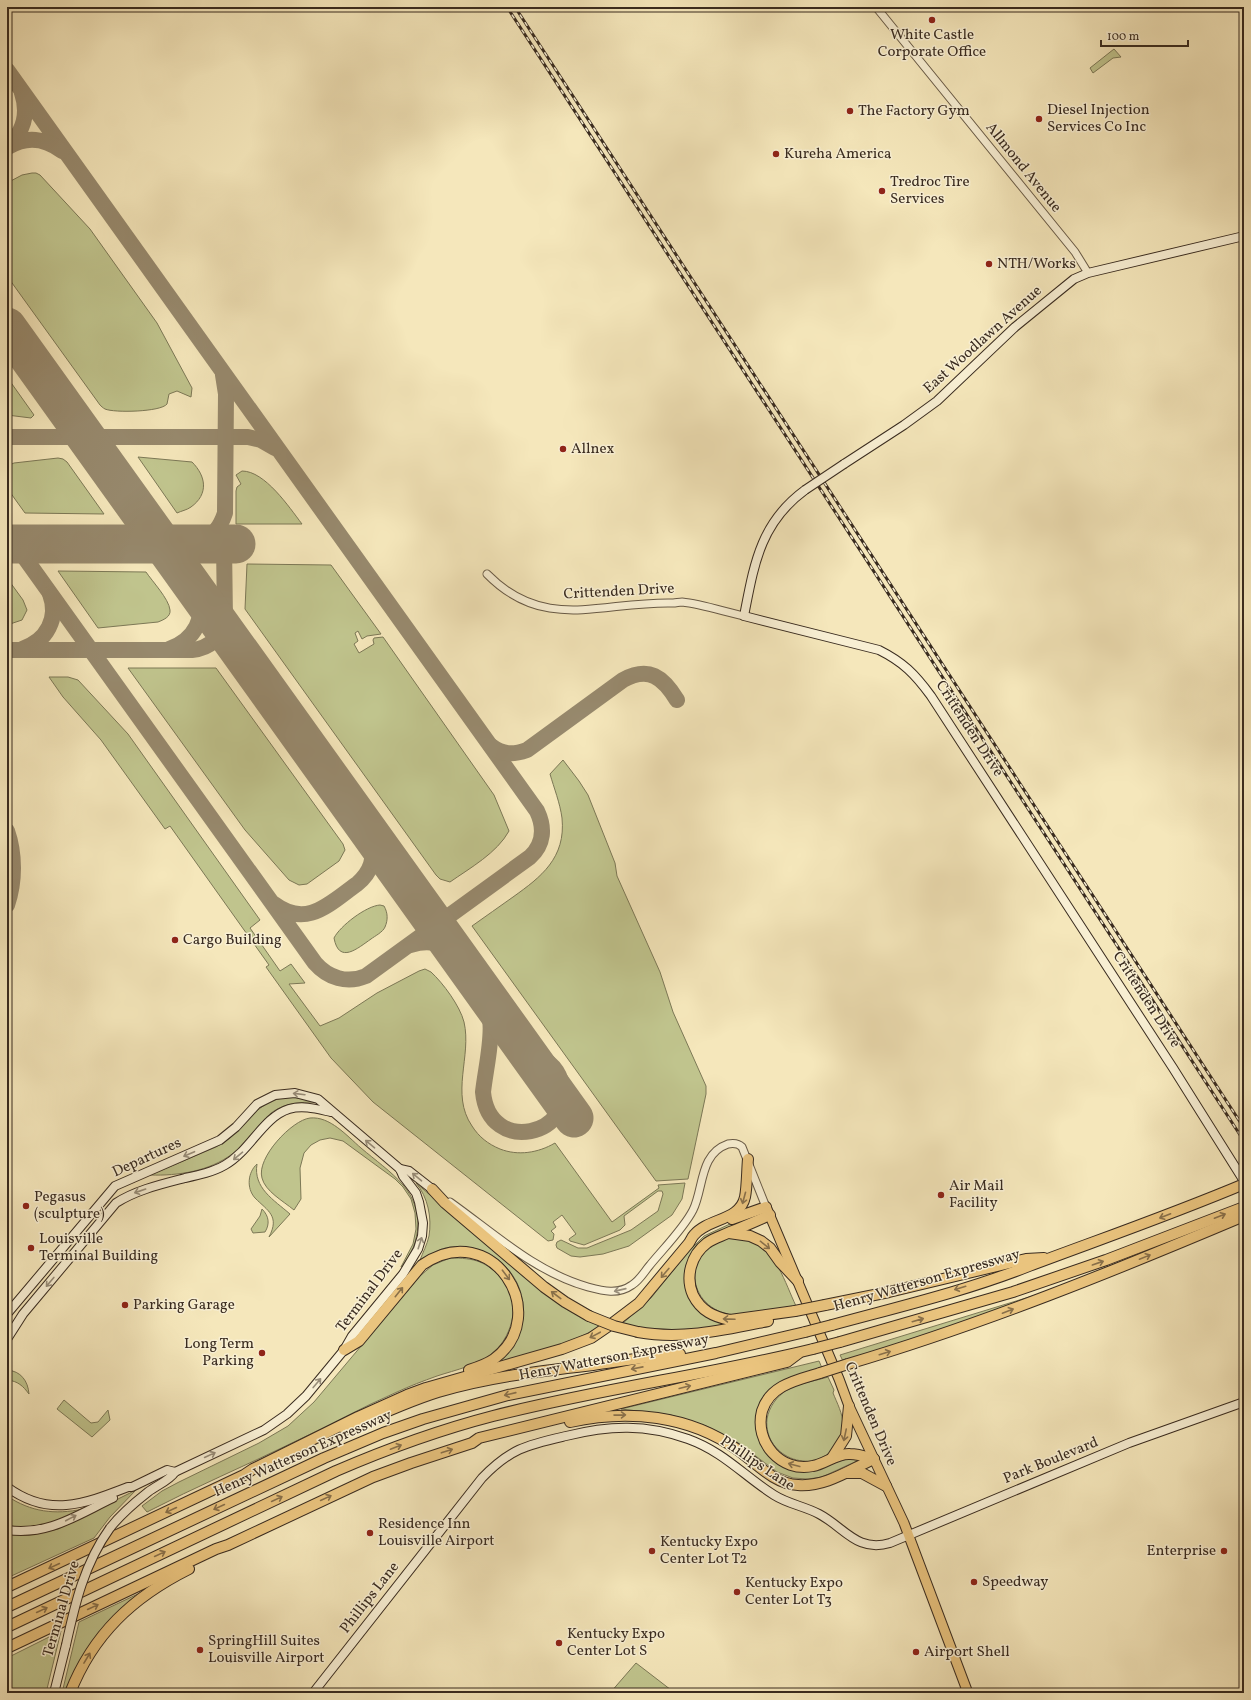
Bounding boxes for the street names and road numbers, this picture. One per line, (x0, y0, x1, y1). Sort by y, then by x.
street label: Allmond Avenue (980, 119, 1066, 217)
street label: East Woodlawn Avenue (919, 281, 1047, 399)
street label: Crittenden Drive (563, 579, 675, 605)
street label: Crittenden Drive (930, 677, 1008, 781)
street label: Crittenden Drive (1107, 948, 1185, 1052)
street label: Departures (109, 1133, 185, 1183)
street label: Henry Watterson Expressway (831, 1244, 1023, 1318)
street label: Terminal Drive (332, 1245, 408, 1337)
street label: Henry Watterson Expressway (517, 1329, 711, 1387)
street label: Crittenden Drive (839, 1359, 901, 1469)
street label: Henry Watterson Expressway (210, 1405, 396, 1503)
street label: Phillips Lane (716, 1431, 798, 1497)
street label: Park Boulevard (1000, 1432, 1102, 1490)
street label: Terminal Drive (38, 1558, 86, 1660)
street label: Phillips Lane (335, 1558, 405, 1638)

